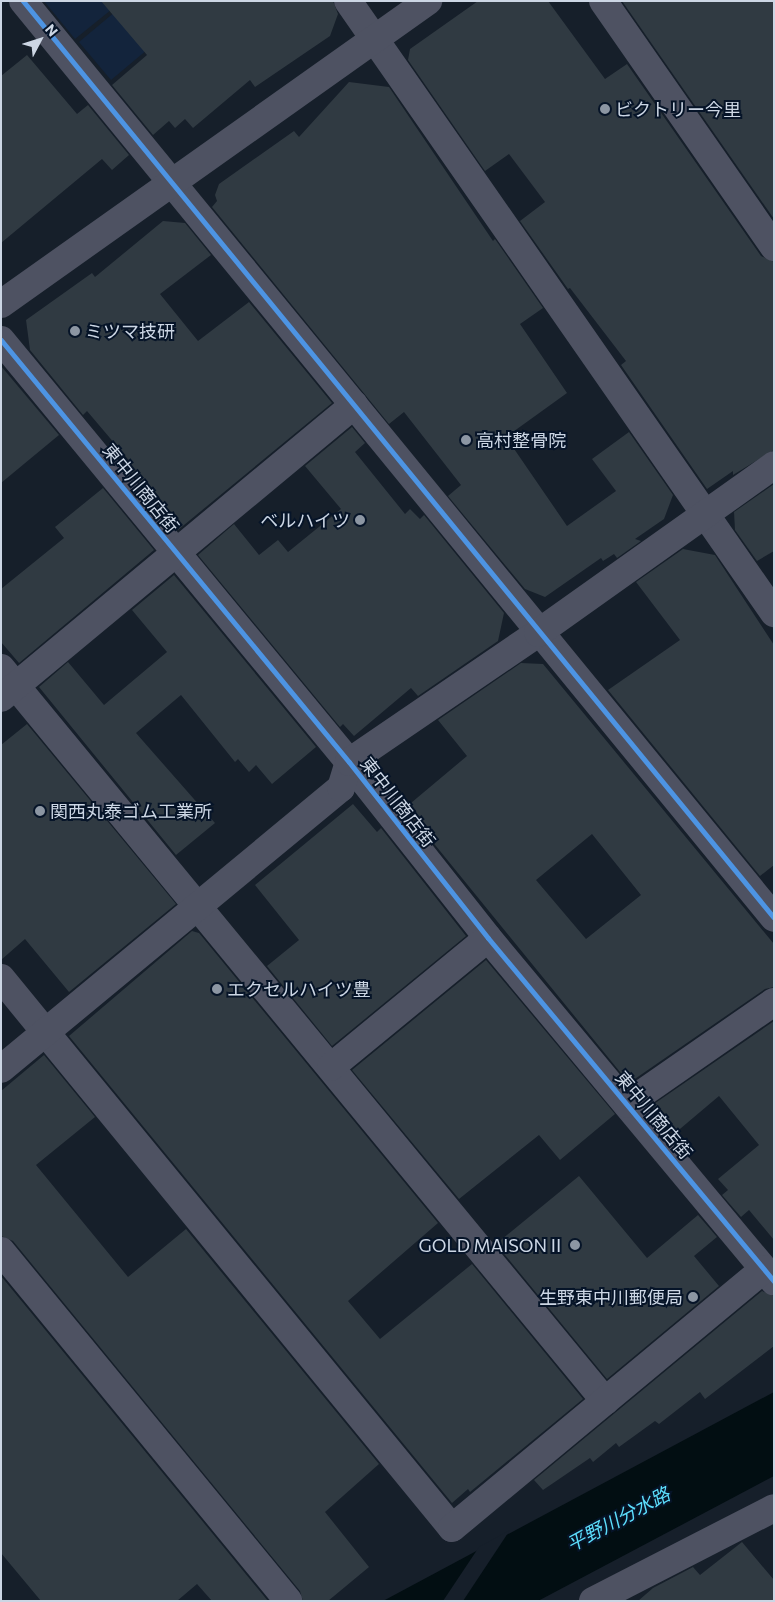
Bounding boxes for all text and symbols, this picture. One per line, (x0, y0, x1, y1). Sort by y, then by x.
north arrow (15, 15, 65, 65)
text: N (42, 21, 62, 40)
place label: ビクトリー今里 (615, 98, 741, 120)
marker: ビクトリー今里 (599, 103, 611, 115)
place label: ミツマ技研 (85, 320, 175, 342)
marker: ミツマ技研 (69, 325, 81, 337)
place label: 高村整骨院 (476, 429, 566, 451)
marker: 高村整骨院 (460, 434, 472, 446)
street label: 東中川商店街 (99, 439, 183, 537)
place label: ベルハイツ (260, 509, 350, 531)
marker: ベルハイツ (354, 514, 366, 526)
street label: 東中川商店街 (356, 753, 440, 851)
place label: 関西丸泰ゴム工業所 (50, 800, 212, 822)
marker: 関西丸泰ゴム工業所 (34, 805, 46, 817)
place label: エクセルハイツ豊 (227, 978, 371, 1000)
marker: エクセルハイツ豊 (211, 983, 223, 995)
street label: 東中川商店街 (611, 1067, 697, 1163)
place label: GOLD MAISONⅡ (419, 1234, 565, 1256)
marker: GOLD MAISONⅡ (569, 1239, 581, 1251)
place label: 生野東中川郵便局 (539, 1286, 683, 1308)
marker: 生野東中川郵便局 (687, 1291, 699, 1303)
water label: 平野川分水路 (562, 1482, 674, 1556)

